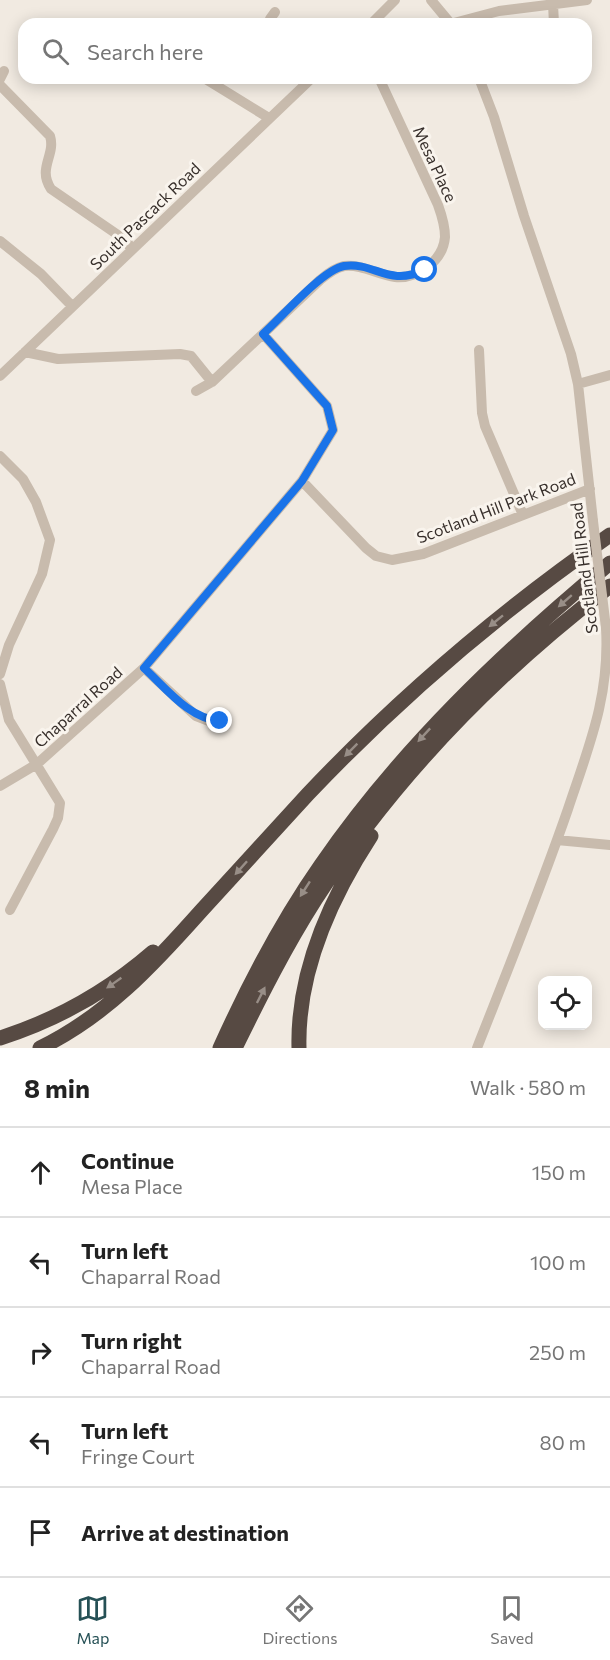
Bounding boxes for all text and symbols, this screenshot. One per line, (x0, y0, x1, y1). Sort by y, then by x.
search box (18, 18, 592, 84)
icon: search (39, 35, 72, 68)
text: Search here (87, 38, 203, 65)
street label: Mesa Place (410, 123, 461, 205)
street label: South Pascack Road (86, 158, 204, 273)
route start (411, 256, 437, 282)
street label: Scotland Hill Park Road (414, 468, 578, 547)
street label: Scotland Hill Road (566, 501, 601, 635)
one-way arrow (558, 594, 573, 607)
one-way arrow (488, 614, 504, 627)
street label: Chaparral Road (30, 662, 126, 751)
route end (206, 707, 232, 733)
one-way arrow (417, 728, 431, 743)
one-way arrow (344, 743, 358, 757)
one-way arrow (235, 860, 248, 875)
one-way arrow (299, 881, 310, 898)
map controls (538, 976, 592, 1030)
button: locate (538, 976, 592, 1030)
one-way arrow (107, 977, 123, 989)
one-way arrow (256, 987, 266, 1004)
text: 8 min (24, 1072, 90, 1103)
text: Walk · 580 m (470, 1075, 586, 1099)
text: Continue (81, 1147, 174, 1174)
icon: ahead (24, 1156, 57, 1189)
text: 150 m (532, 1160, 586, 1184)
text: Mesa Place (81, 1174, 183, 1198)
text: Turn left (81, 1237, 168, 1264)
icon: left (24, 1246, 57, 1279)
text: 100 m (530, 1250, 586, 1274)
text: Chaparral Road (81, 1264, 221, 1288)
text: Turn right (81, 1327, 182, 1354)
icon: right (24, 1336, 57, 1369)
text: 250 m (529, 1340, 586, 1364)
text: Chaparral Road (81, 1354, 221, 1378)
text: Turn left (81, 1417, 168, 1444)
icon: left (24, 1426, 57, 1459)
text: 80 m (540, 1430, 586, 1454)
text: Fringe Court (81, 1444, 195, 1468)
icon: arrive (24, 1516, 57, 1549)
text: Arrive at destination (81, 1519, 289, 1546)
tab: Map (76, 1592, 109, 1647)
tab: Directions (262, 1592, 337, 1647)
tab: Saved (490, 1592, 534, 1647)

